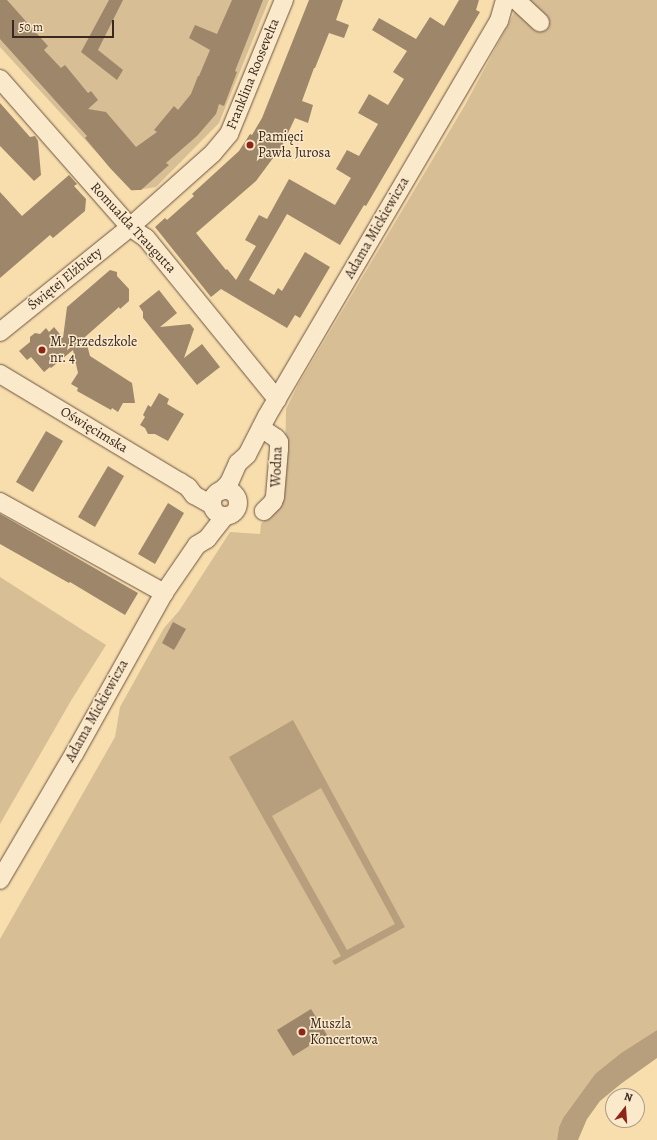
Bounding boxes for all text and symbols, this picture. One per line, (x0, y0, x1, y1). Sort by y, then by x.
scale bar (14, 12, 116, 38)
street label: Franklina Roosevelta (223, 16, 283, 132)
text: 50 m (19, 19, 43, 35)
place label: Pamięci Pawła Jurosa (258, 129, 331, 162)
marker: Pamięci Pawła Jurosa (245, 140, 255, 150)
street label: Adama Mickiewicza (341, 174, 413, 282)
street label: Romualda Traugutta (87, 179, 179, 277)
street label: Świętej Elżbiety (24, 244, 106, 314)
place label: M. Przedszkole nr. 4 (50, 334, 137, 366)
marker: M. Przedszkole nr. 4 (37, 345, 47, 355)
street label: Oświęcimska (57, 403, 131, 457)
street label: Wodna (268, 446, 286, 488)
street label: Adama Mickiewicza (62, 657, 132, 765)
place label: Muszla Koncertowa (310, 1016, 378, 1048)
marker: Muszla Koncertowa (297, 1027, 307, 1037)
north arrow (605, 1088, 645, 1128)
text: N (622, 1089, 634, 1105)

